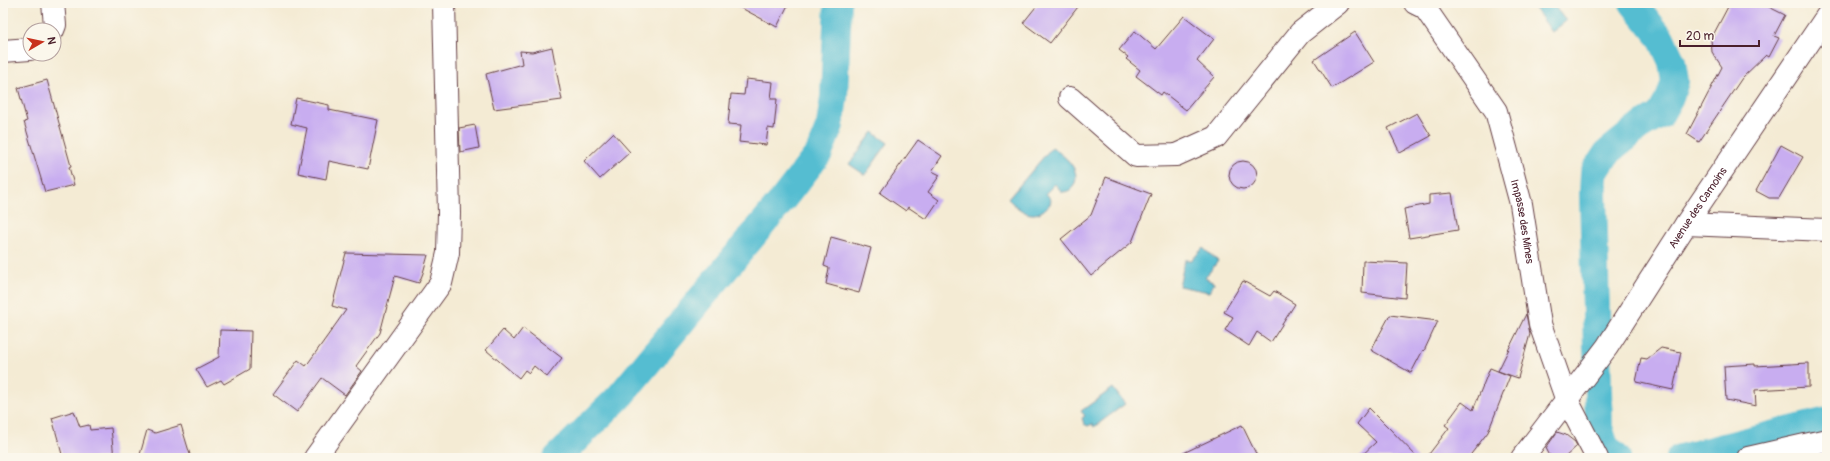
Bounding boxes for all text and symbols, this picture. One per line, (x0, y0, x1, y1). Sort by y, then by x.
north arrow (22, 22, 62, 62)
scale bar (1680, 22, 1759, 48)
text: 20 m (1686, 29, 1715, 44)
text: N (44, 36, 58, 46)
street label: Avenue des Camoins (1666, 165, 1730, 251)
street label: Impasse des Mines (1508, 178, 1536, 265)

